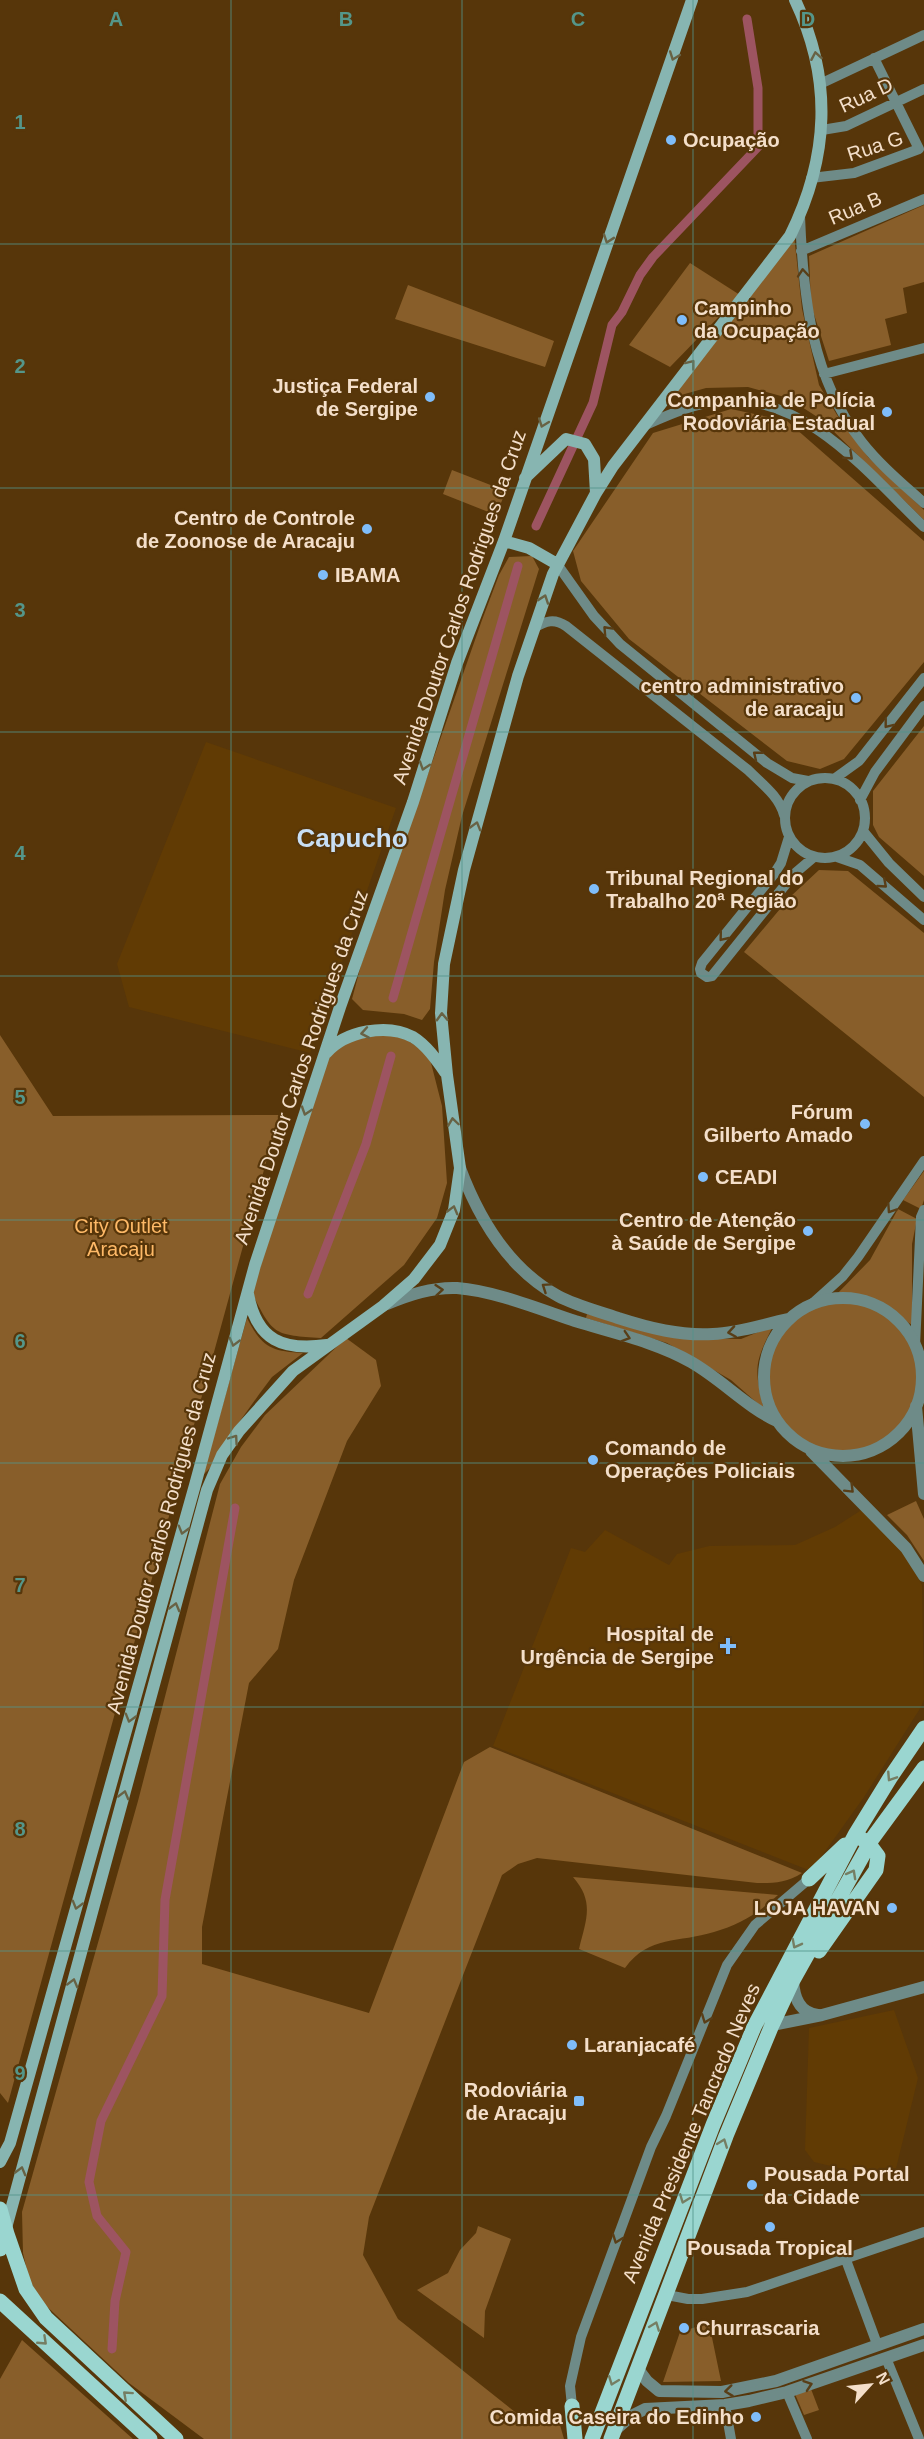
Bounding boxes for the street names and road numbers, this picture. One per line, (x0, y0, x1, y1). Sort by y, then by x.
street label: Rua D (836, 73, 896, 117)
street label: Rua G (844, 127, 906, 165)
street label: Rua B (825, 187, 885, 229)
street label: Avenida Doutor Carlos Rodrigues da Cruz (388, 427, 530, 787)
street label: Avenida Doutor Carlos Rodrigues da Cruz (230, 887, 372, 1247)
street label: Avenida Doutor Carlos Rodrigues da Cruz (102, 1350, 220, 1716)
street label: Avenida Presidente Tancredo Neves (618, 1980, 764, 2286)

